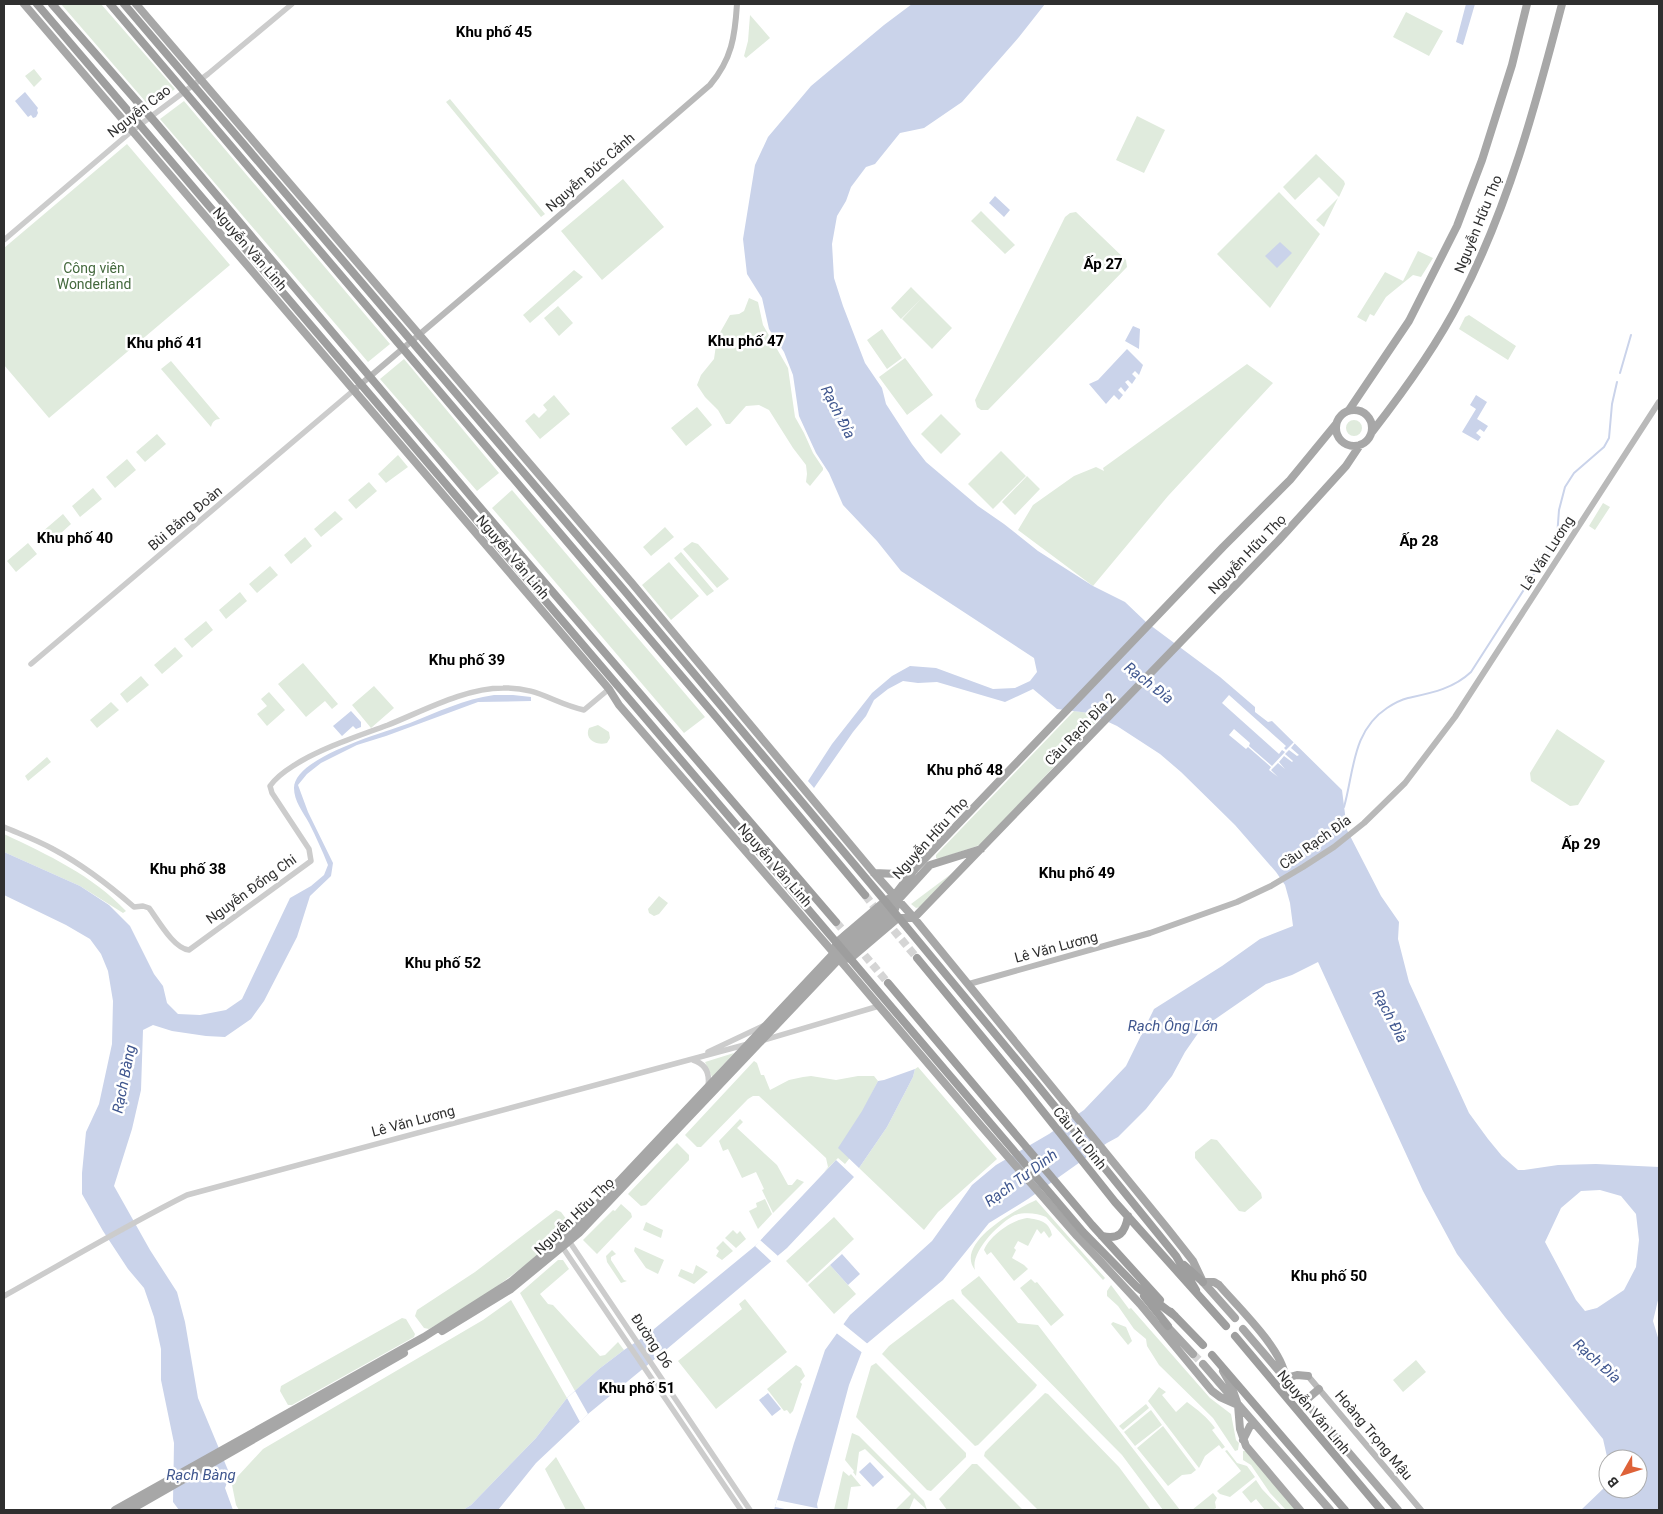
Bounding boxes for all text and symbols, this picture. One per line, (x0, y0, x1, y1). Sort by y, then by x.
district label: Khu phố 45 (456, 23, 532, 41)
street label: Nguyễn Cao (104, 81, 174, 141)
street label: Nguyễn Đức Cảnh (543, 129, 637, 215)
street label: Nguyễn Hữu Thọ (1451, 173, 1505, 275)
street label: Nguyễn Văn Linh (210, 204, 290, 294)
district label: Ấp 27 (1083, 254, 1123, 273)
park label: Công viên Wonderland (57, 260, 131, 292)
district label: Khu phố 47 (708, 332, 784, 350)
district label: Khu phố 41 (127, 334, 203, 352)
water label: Rạch Đỉa (817, 382, 859, 442)
street label: Bùi Bằng Đoàn (145, 482, 225, 554)
street label: Nguyễn Hữu Thọ (1205, 511, 1289, 597)
street label: Nguyễn Văn Linh (473, 512, 553, 602)
street label: Lê Văn Lương (1517, 513, 1577, 593)
district label: Khu phố 40 (37, 529, 113, 547)
district label: Ấp 28 (1399, 531, 1439, 550)
district label: Khu phố 39 (429, 651, 505, 669)
water label: Rạch Đỉa (1121, 658, 1177, 708)
street label: Cầu Rạch Đỉa 2 (1041, 689, 1119, 769)
district label: Khu phố 48 (927, 761, 1003, 779)
street label: Nguyễn Hữu Thọ (889, 794, 971, 882)
street label: Cầu Rạch Đỉa (1276, 812, 1354, 872)
street label: Nguyễn Văn Linh (735, 820, 815, 910)
district label: Ấp 29 (1561, 834, 1601, 853)
street label: Nguyễn Đổng Chi (203, 851, 299, 927)
district label: Khu phố 38 (150, 860, 226, 878)
district label: Khu phố 49 (1039, 864, 1115, 882)
street label: Lê Văn Lương (1013, 928, 1099, 966)
district label: Khu phố 52 (405, 954, 482, 972)
water label: Rạch Đỉa (1369, 986, 1411, 1046)
water label: Rạch Ông Lớn (1128, 1017, 1218, 1035)
water label: Rạch Bàng (109, 1043, 139, 1115)
street label: Lê Văn Lương (370, 1102, 456, 1140)
street label: Cầu Tư Dinh (1050, 1104, 1110, 1172)
water label: Rạch Tư Dinh (981, 1146, 1061, 1210)
street label: Nguyễn Hữu Thọ (531, 1174, 617, 1258)
district label: Khu phố 50 (1291, 1267, 1367, 1285)
street label: Đường D6 (628, 1311, 676, 1371)
water label: Rạch Đỉa (1570, 1335, 1624, 1387)
street label: Nguyễn Văn Linh (1274, 1367, 1354, 1457)
district label: Khu phố 51 (599, 1379, 675, 1397)
street label: Hoàng Trọng Mậu (1332, 1387, 1416, 1483)
north arrow (1598, 1449, 1648, 1499)
water label: Rạch Bàng (166, 1466, 236, 1484)
text: B (1604, 1474, 1622, 1491)

